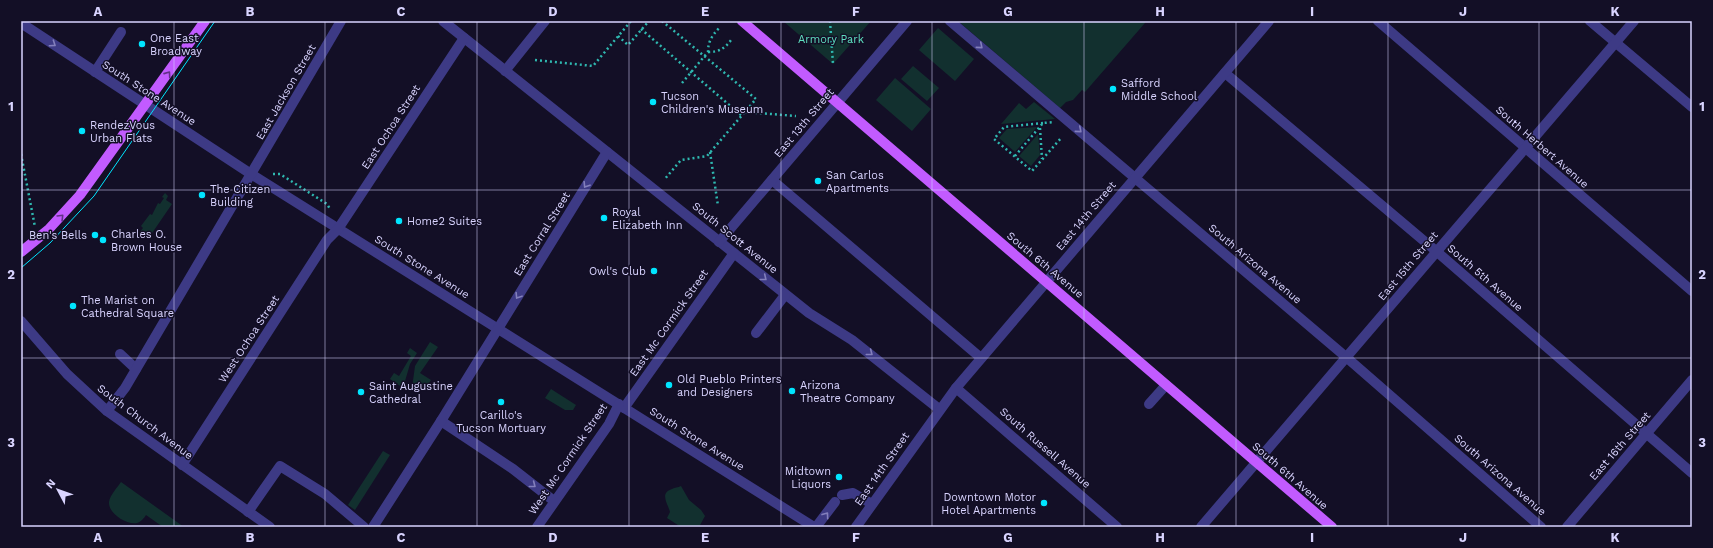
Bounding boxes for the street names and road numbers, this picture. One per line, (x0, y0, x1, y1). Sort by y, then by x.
street label: East Jackson Street (253, 42, 319, 142)
street label: South Stone Avenue (100, 58, 198, 128)
street label: East Ochoa Street (359, 82, 423, 172)
street label: East 13th Street (771, 86, 837, 160)
street label: South Herbert Avenue (1493, 103, 1591, 191)
street label: East 14th Street (1053, 178, 1119, 253)
street label: East Corral Street (511, 189, 573, 278)
street label: South Scott Avenue (690, 200, 780, 276)
street label: South Arizona Avenue (1206, 221, 1304, 307)
street label: South 6th Avenue (1004, 229, 1086, 301)
street label: East 15th Street (1375, 229, 1441, 303)
street label: South Stone Avenue (372, 233, 472, 301)
street label: South 5th Avenue (1445, 242, 1525, 314)
street label: East Mc Cormick Street (627, 267, 711, 379)
street label: West Ochoa Street (216, 293, 282, 385)
street label: South Church Avenue (95, 382, 195, 462)
street label: West Mc Cormick Street (526, 401, 610, 517)
street label: South Stone Avenue (647, 405, 747, 473)
street label: South Russell Avenue (997, 405, 1093, 491)
street label: East 16th Street (1587, 409, 1654, 483)
street label: East 14th Street (852, 430, 912, 508)
street label: South Arizona Avenue (1451, 432, 1549, 518)
street label: South 6th Avenue (1250, 440, 1330, 512)

